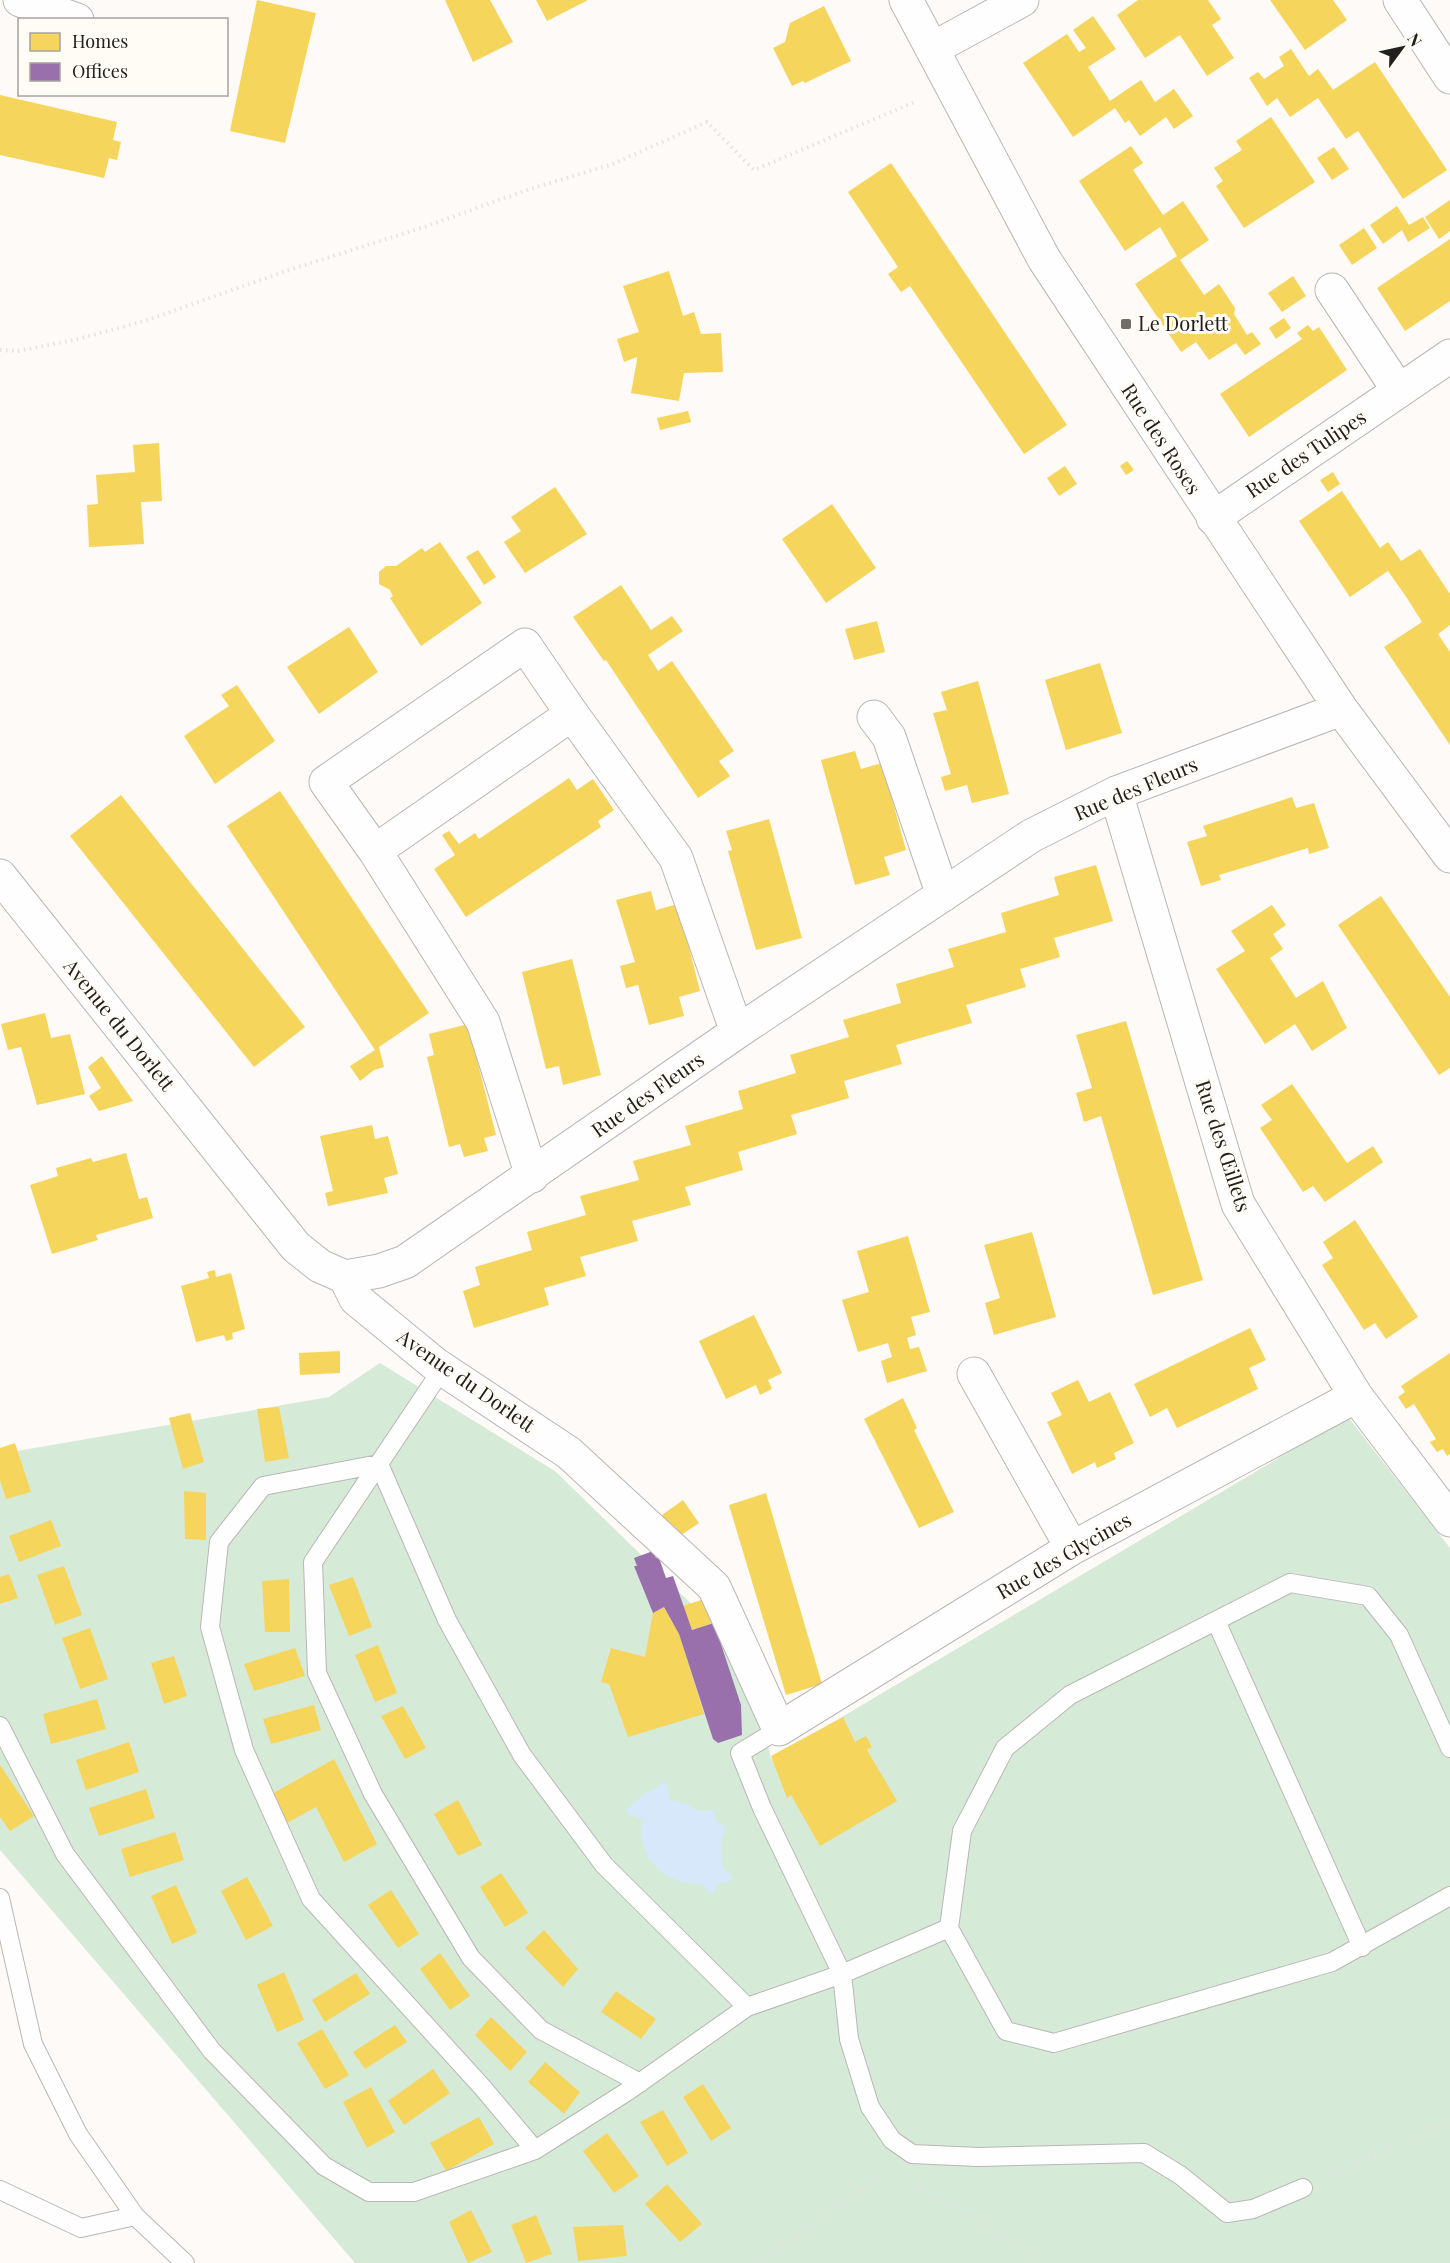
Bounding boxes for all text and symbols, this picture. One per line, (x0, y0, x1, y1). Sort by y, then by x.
legend (18, 18, 228, 96)
north arrow (1372, 18, 1432, 78)
text: Homes (72, 29, 128, 53)
text: N (1403, 29, 1427, 50)
text: Offices (72, 59, 128, 83)
place label: Le Dorlett (1138, 309, 1229, 336)
marker: Le Dorlett (1119, 317, 1133, 331)
street label: Rue des Roses (1116, 377, 1208, 499)
street label: Rue des Tulipes (1240, 402, 1371, 503)
street label: Rue des Fleurs (1070, 749, 1201, 826)
street label: Avenue du Dorlett (58, 952, 182, 1096)
street label: Rue des Fleurs (585, 1045, 709, 1143)
street label: Rue des Œillets (1190, 1076, 1258, 1215)
street label: Avenue du Dorlett (392, 1322, 542, 1438)
street label: Rue des Glycines (991, 1505, 1136, 1604)

